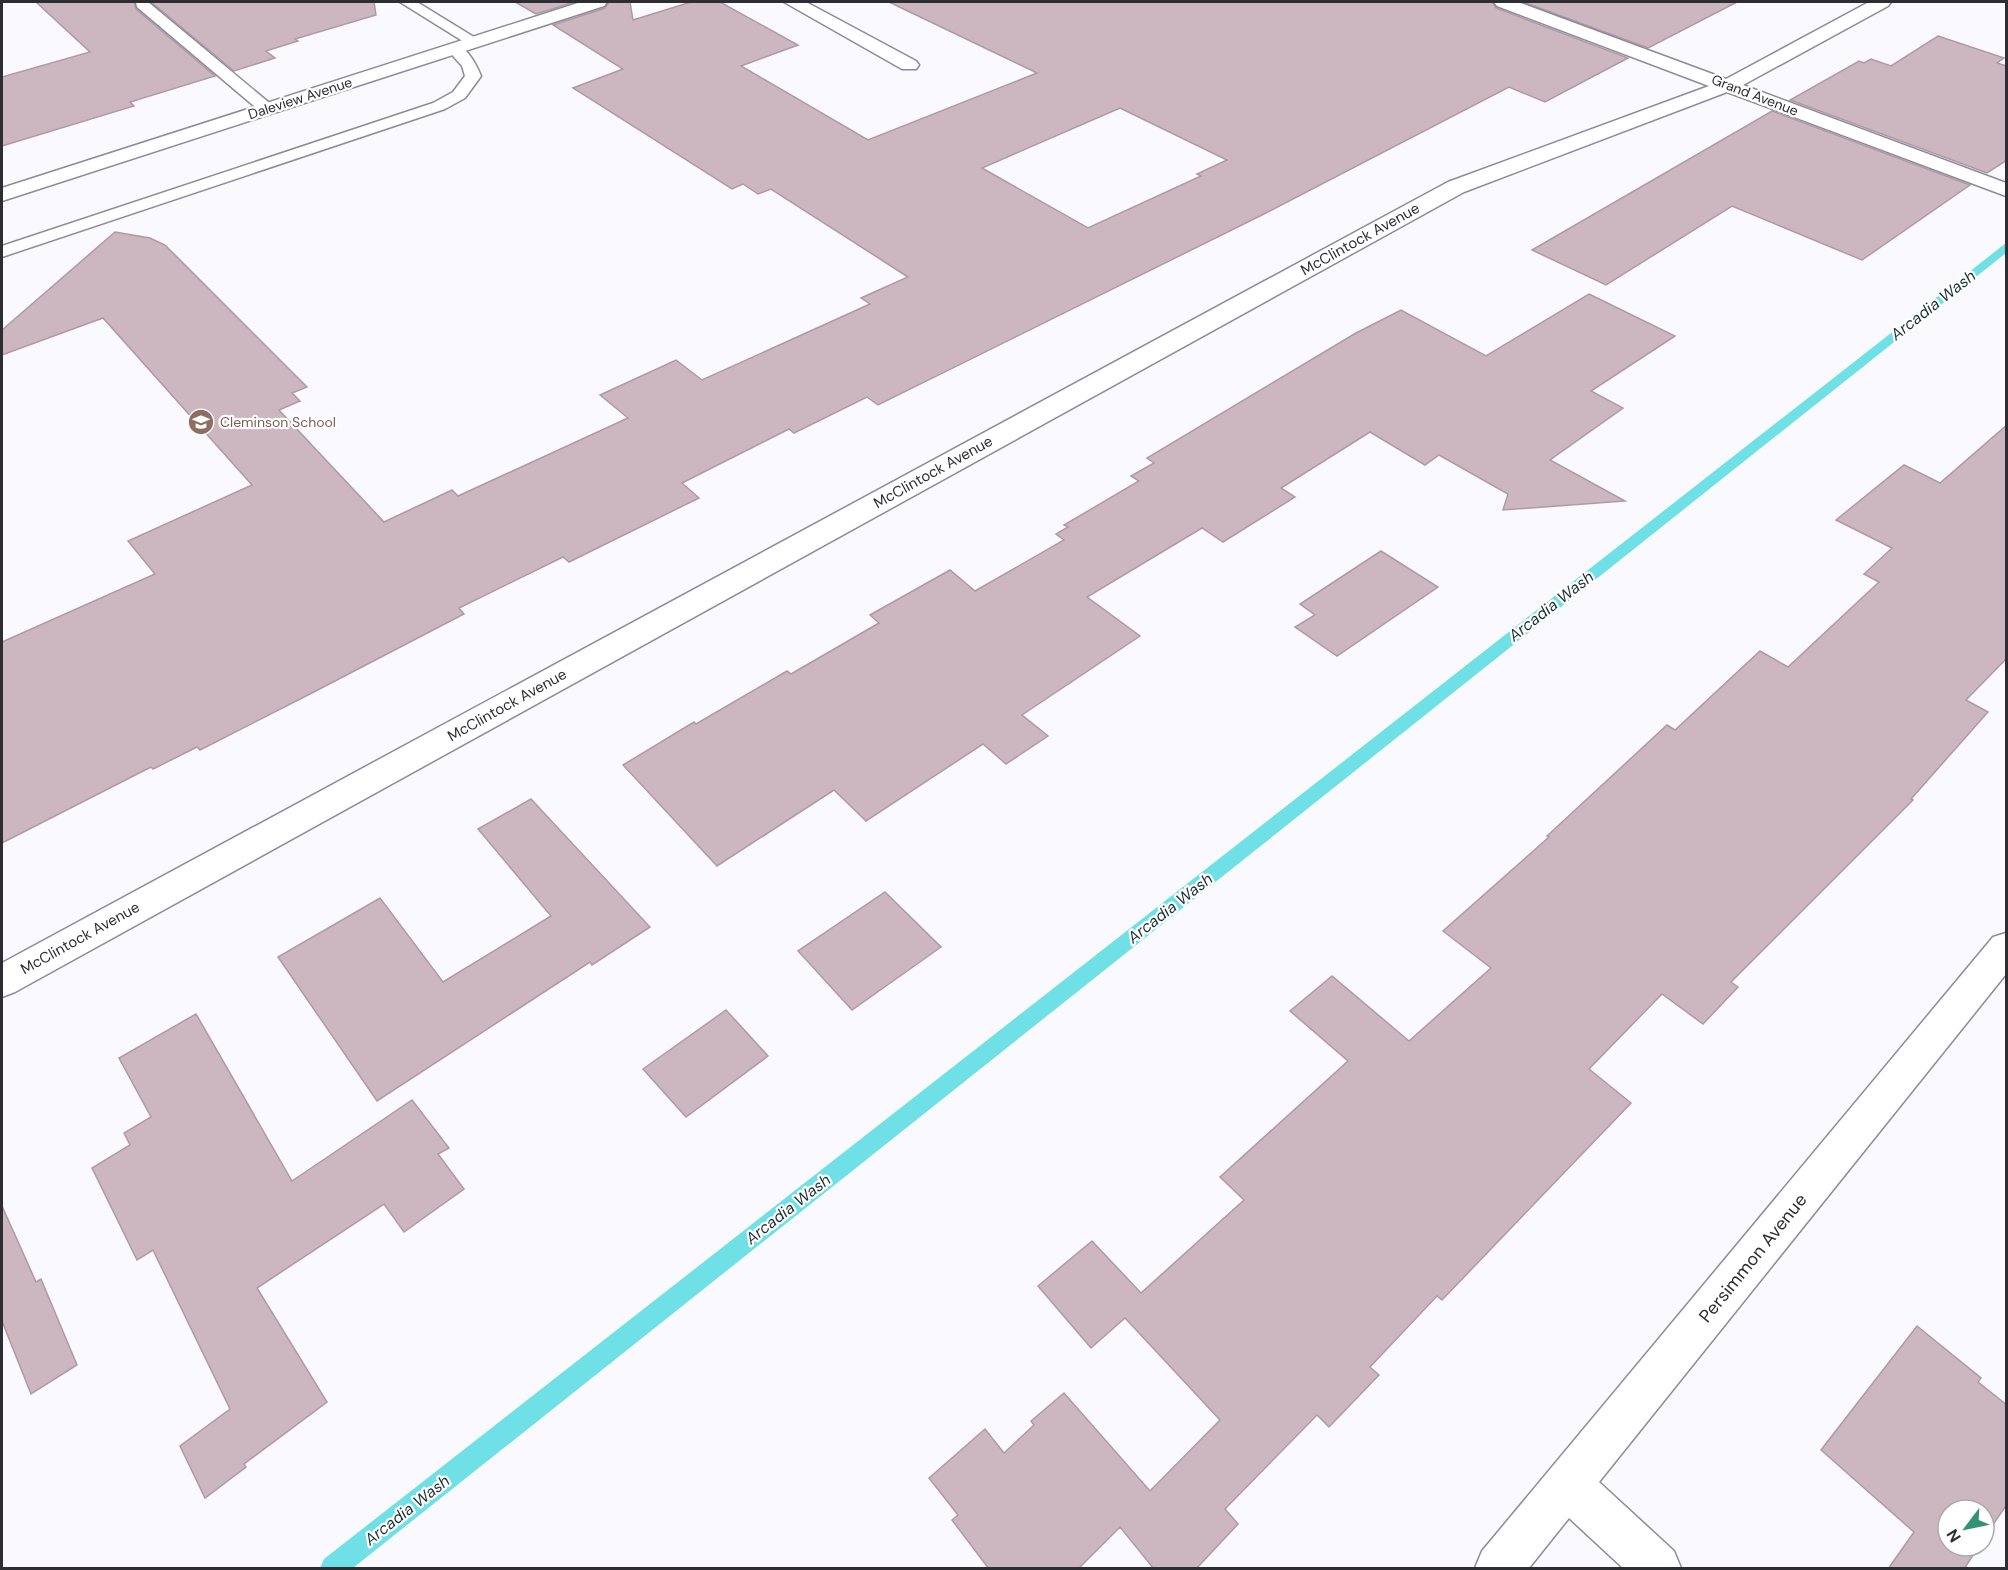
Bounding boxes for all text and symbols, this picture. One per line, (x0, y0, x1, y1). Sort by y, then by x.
street label: Grand Avenue (1709, 70, 1801, 120)
street label: Daleview Avenue (246, 73, 354, 123)
street label: McClintock Avenue (1297, 198, 1423, 280)
water label: Arcadia Wash (1885, 265, 1980, 345)
school or university icon: Cleminson School (186, 407, 216, 437)
place label: Cleminson School (220, 413, 336, 431)
street label: McClintock Avenue (870, 431, 996, 513)
water label: Arcadia Wash (1503, 566, 1598, 646)
street label: McClintock Avenue (444, 664, 570, 746)
water label: Arcadia Wash (1122, 868, 1217, 948)
street label: McClintock Avenue (17, 897, 143, 979)
water label: Arcadia Wash (740, 1169, 835, 1249)
street label: Persimmon Avenue (1694, 1189, 1812, 1327)
water label: Arcadia Wash (359, 1470, 454, 1550)
north arrow (1936, 1498, 1996, 1558)
text: N (1942, 1525, 1966, 1546)

